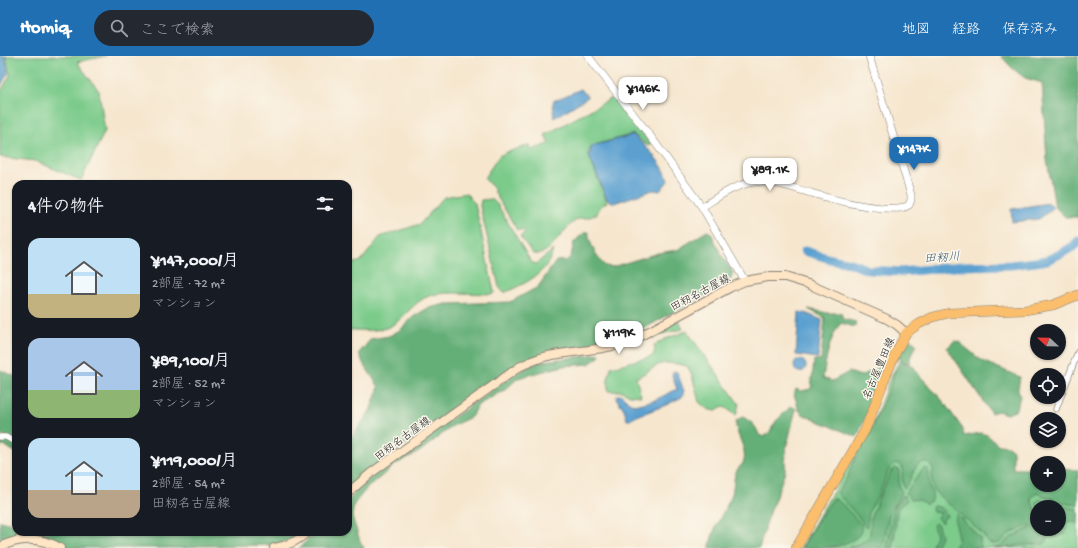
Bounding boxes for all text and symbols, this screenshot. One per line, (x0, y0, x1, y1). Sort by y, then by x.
search box (94, 10, 374, 46)
text: Homiq (20, 17, 70, 40)
icon: search (108, 17, 130, 39)
text: ここで検索 (140, 22, 215, 40)
text: 地図 (902, 22, 930, 39)
text: 経路 (952, 22, 980, 39)
text: 保存済み (1002, 22, 1058, 39)
pin: ¥146K (615, 77, 671, 111)
text: ¥146K (627, 82, 659, 97)
pin: ¥147K (886, 137, 942, 171)
text: ¥147K (898, 142, 930, 157)
pin: ¥89.1K (737, 158, 803, 192)
text: ¥89.1K (752, 163, 788, 178)
icon: filters (314, 193, 336, 215)
text: 4件の物件 (28, 198, 104, 218)
water label: 田籾川 (924, 250, 961, 267)
text: ¥147,000/月 (152, 252, 239, 272)
icon: home (60, 254, 108, 302)
street label: 田籾名古屋線 (669, 272, 733, 315)
text: 2部屋 · 72 m² (152, 277, 225, 292)
text: マンション (152, 297, 216, 312)
pin: ¥119K (591, 321, 647, 355)
north arrow (1030, 324, 1066, 360)
map controls (1030, 324, 1066, 536)
text: ¥119K (604, 326, 634, 341)
street label: 名古屋豊田線 (861, 336, 898, 402)
text: ¥89,100/月 (152, 352, 230, 372)
icon: home (60, 354, 108, 402)
button: locate (1030, 368, 1066, 404)
text: 2部屋 · 52 m² (152, 377, 225, 392)
text: マンション (152, 397, 216, 412)
button: layers (1030, 412, 1066, 448)
street label: 田籾名古屋線 (372, 415, 433, 464)
text: ¥119,000/月 (152, 452, 238, 472)
icon: home (60, 454, 108, 502)
button: + (1030, 456, 1066, 492)
text: 2部屋 · 54 m² (152, 477, 225, 492)
text: 田籾名古屋線 (152, 497, 230, 512)
button: − (1030, 500, 1066, 536)

